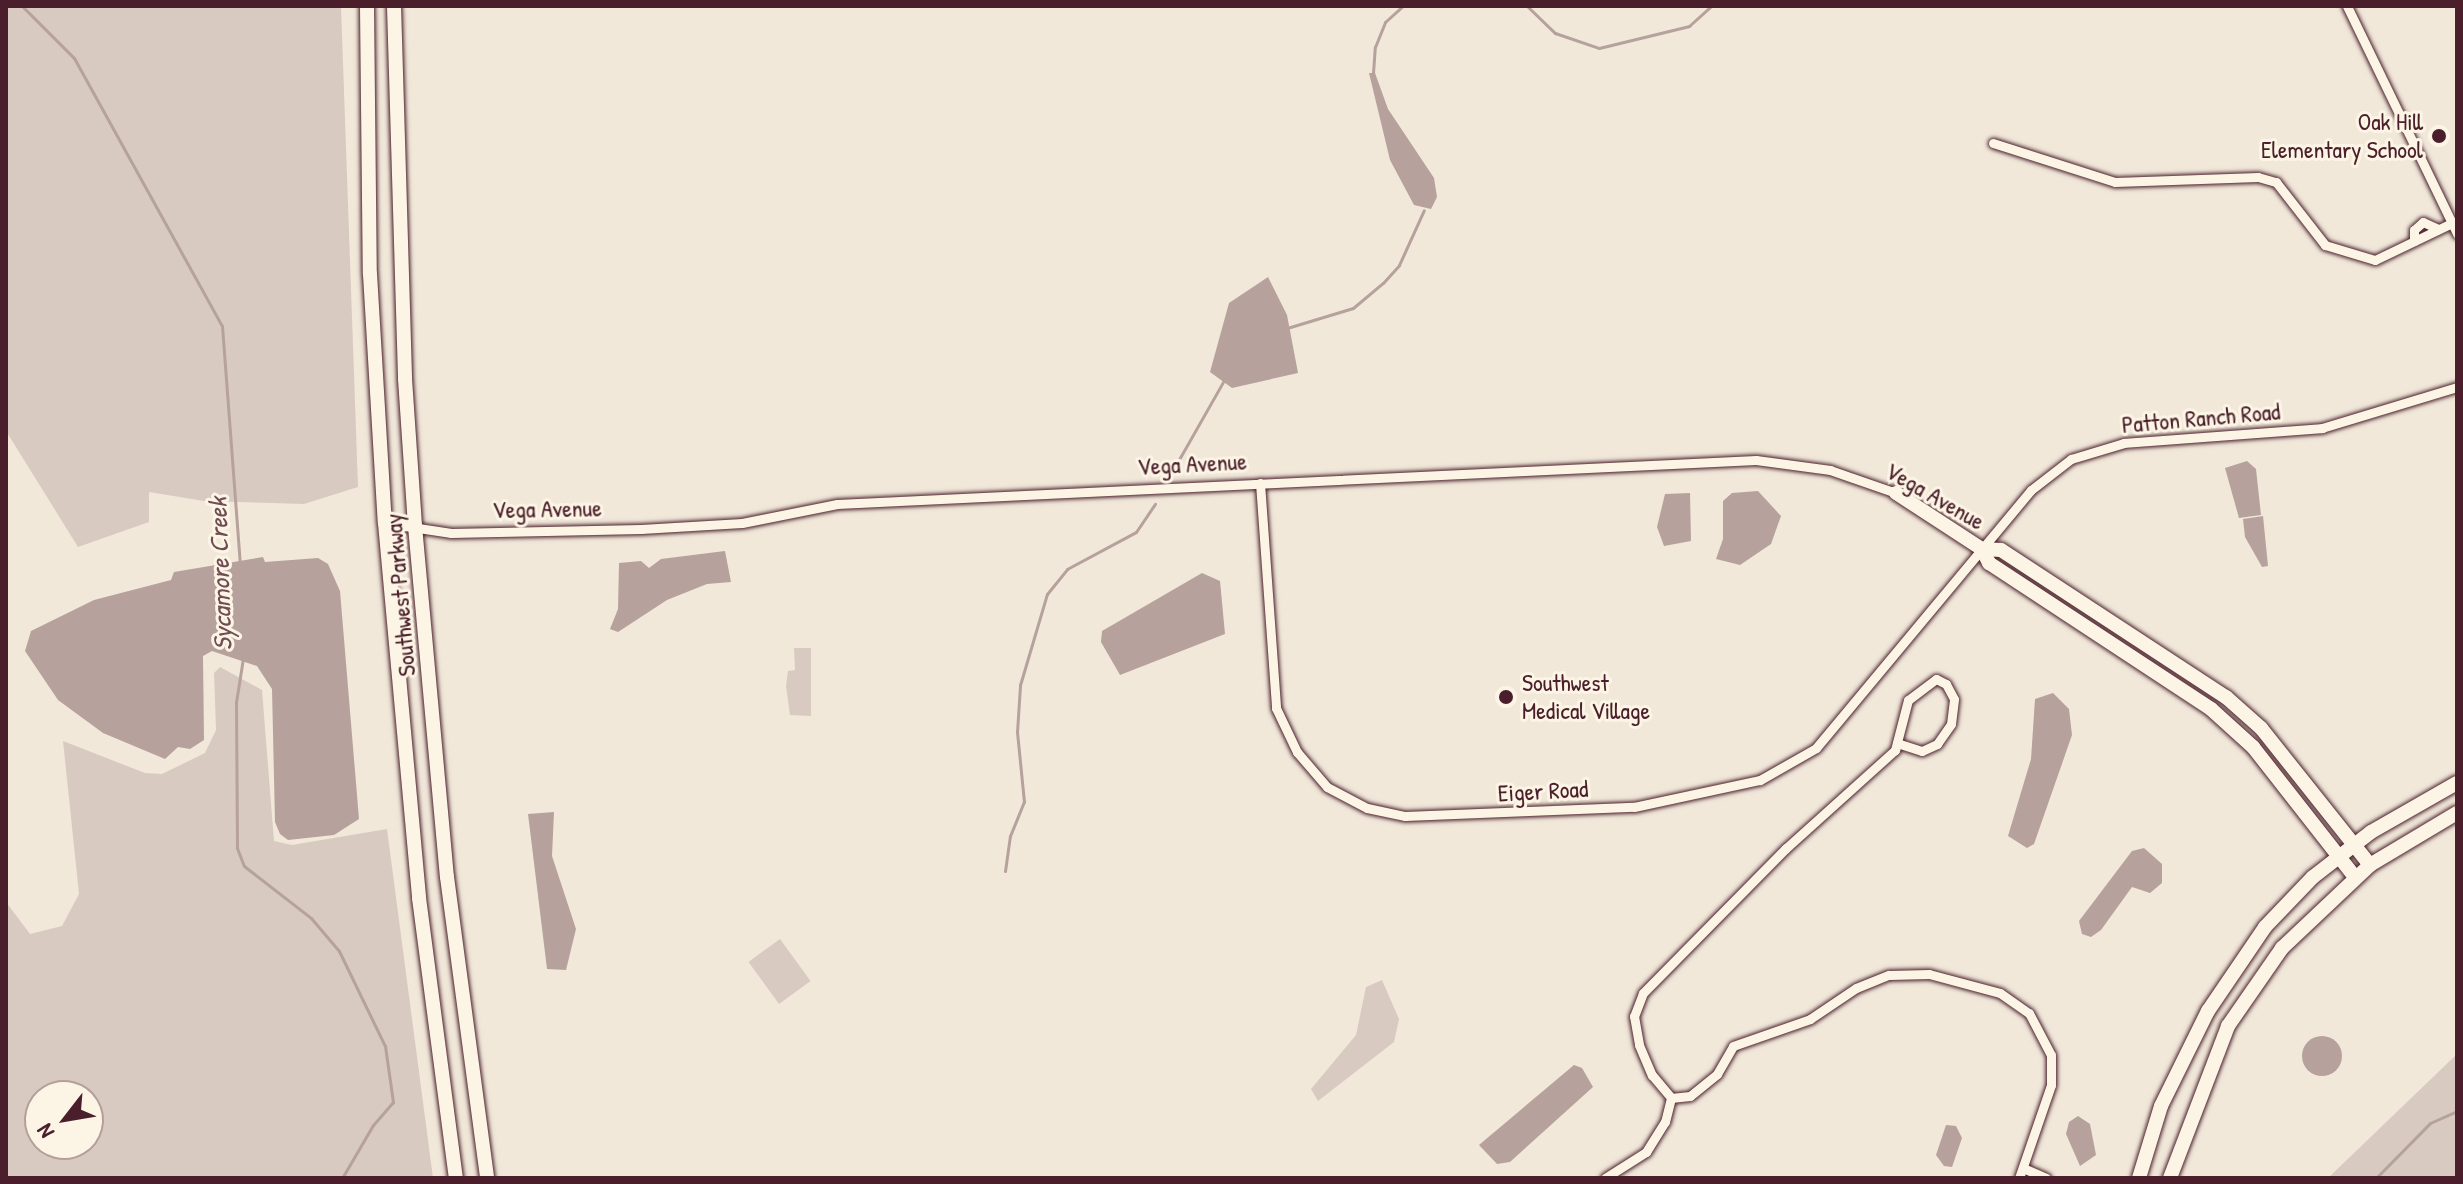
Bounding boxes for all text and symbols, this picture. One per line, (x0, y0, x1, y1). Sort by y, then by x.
place label: Oak Hill Elementary School (2261, 108, 2423, 164)
marker: Oak Hill Elementary School (2430, 127, 2448, 145)
street label: Patton Ranch Road (2121, 397, 2281, 439)
street label: Vega Avenue (1137, 447, 1247, 481)
street label: Vega Avenue (1880, 456, 1990, 536)
street label: Vega Avenue (492, 494, 602, 524)
water label: Sycamore Creek (202, 497, 238, 651)
street label: Southwest Parkway (379, 512, 421, 678)
place label: Southwest Medical Village (1522, 669, 1650, 725)
marker: Southwest Medical Village (1497, 688, 1515, 706)
street label: Eiger Road (1497, 774, 1589, 808)
north arrow (24, 1080, 104, 1160)
text: N (29, 1119, 61, 1144)

